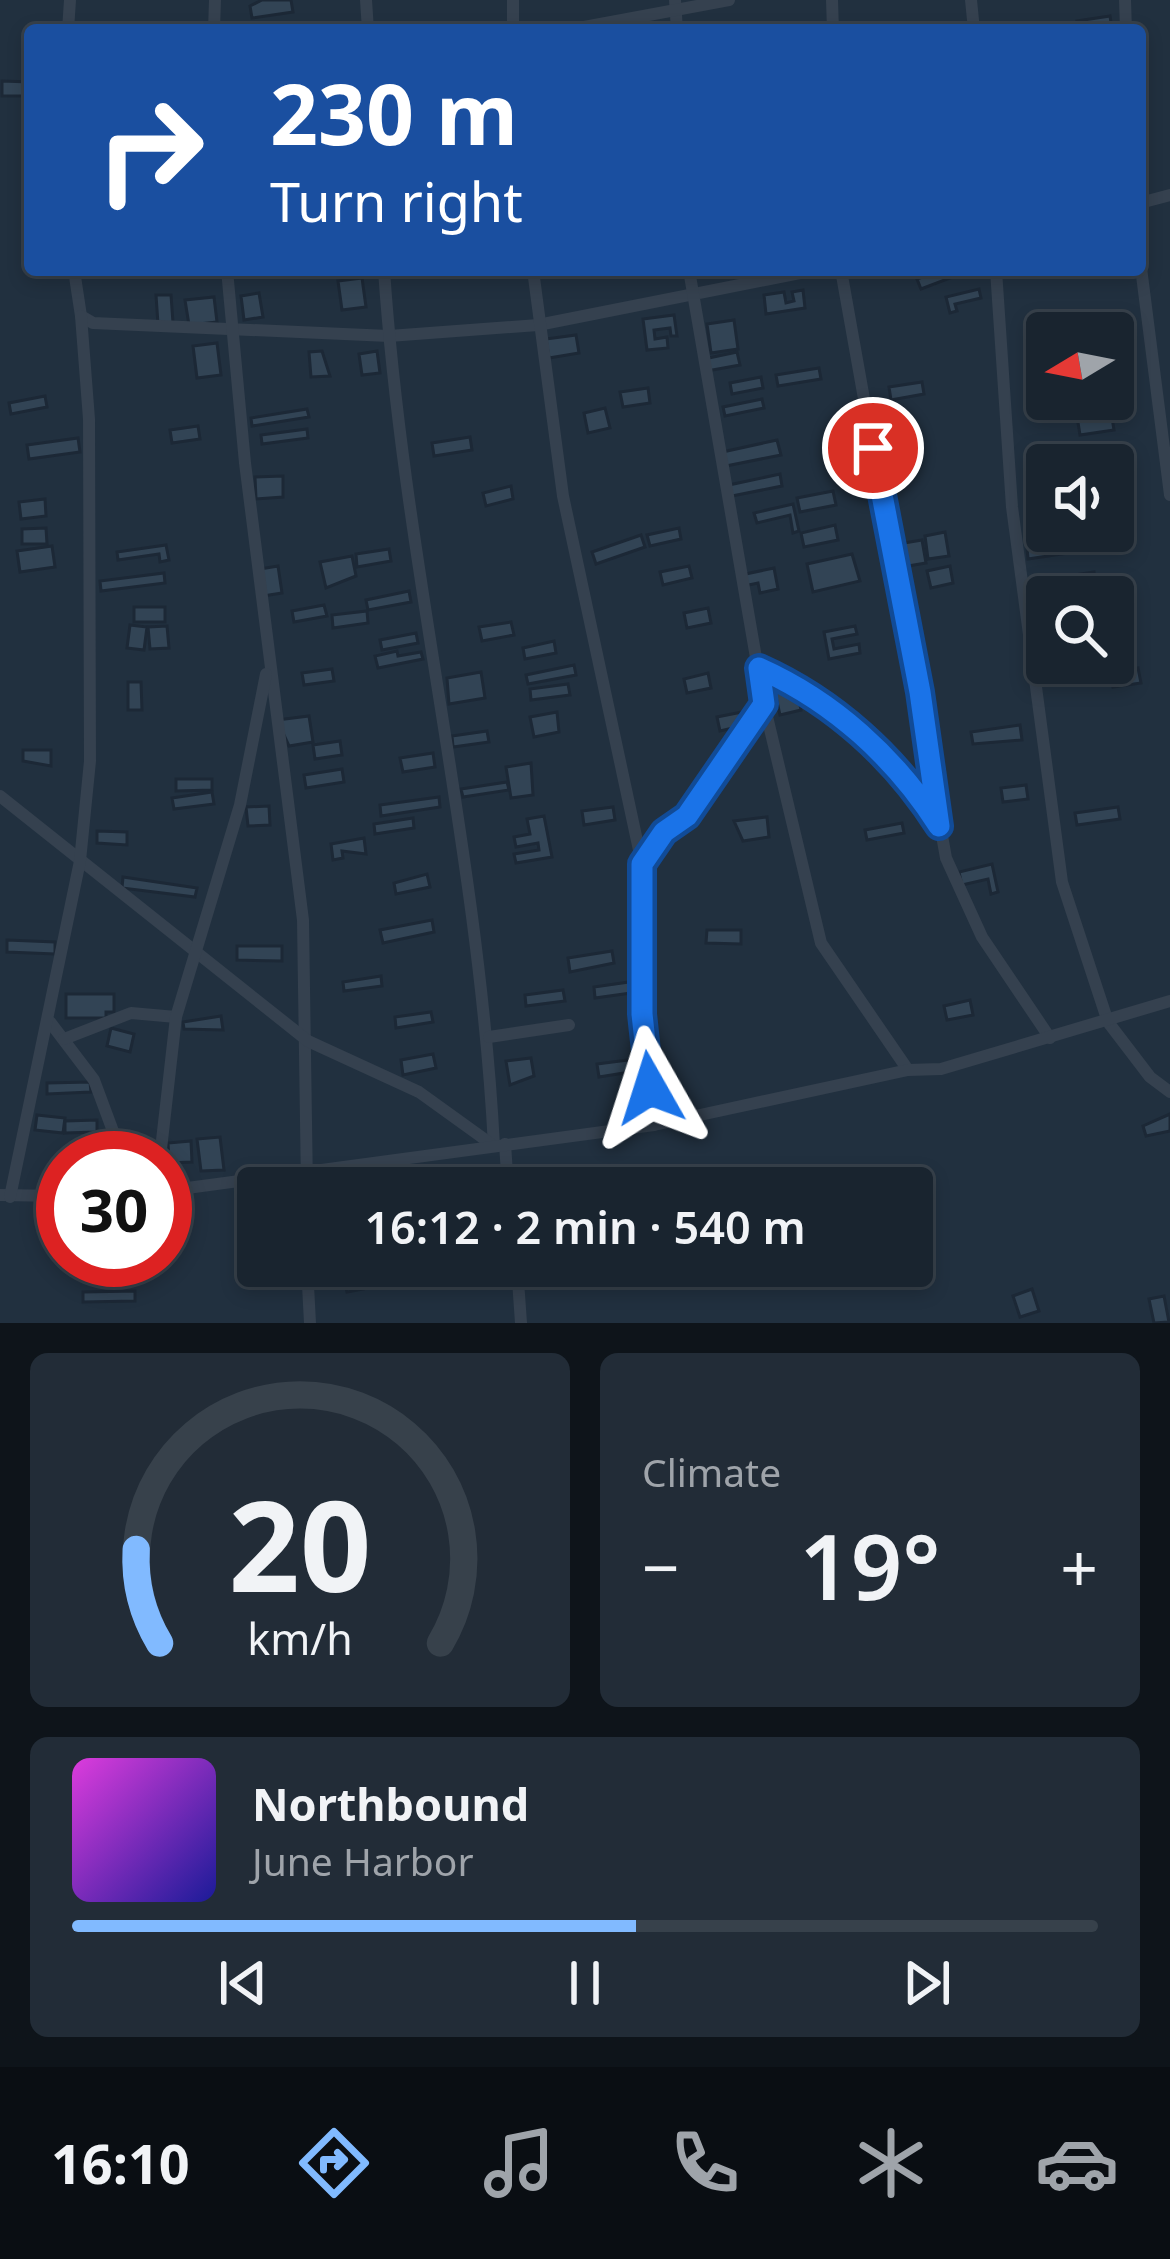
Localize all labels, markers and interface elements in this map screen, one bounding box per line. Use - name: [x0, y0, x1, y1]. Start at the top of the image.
- text: 230 m: [270, 55, 518, 170]
- icon: right: [72, 72, 228, 228]
- text: Turn right: [270, 164, 523, 238]
- north arrow: [1026, 312, 1134, 420]
- map controls: [1026, 312, 1134, 684]
- pin: [822, 397, 924, 499]
- icon: arrive: [840, 415, 906, 481]
- button: sound: [1026, 444, 1134, 552]
- button: search: [1026, 576, 1134, 684]
- position arrow: [587, 1025, 713, 1151]
- speed limit sign: 30: [36, 1131, 192, 1287]
- text: 16:12 · 2 min · 540 m: [364, 1196, 806, 1257]
- text: Climate: [642, 1445, 781, 1498]
- text: 20: [229, 1459, 371, 1629]
- text: 19°: [799, 1504, 941, 1626]
- text: −: [642, 1521, 680, 1611]
- text: +: [1060, 1521, 1098, 1611]
- text: km/h: [247, 1609, 353, 1668]
- text: Northbound: [252, 1773, 529, 1834]
- text: June Harbor: [252, 1834, 474, 1887]
- icon: previous: [210, 1950, 276, 2016]
- icon: pause: [552, 1950, 618, 2016]
- icon: next: [894, 1950, 960, 2016]
- icon: directions: [292, 2121, 376, 2205]
- icon: music: [477, 2121, 561, 2205]
- icon: phone: [663, 2121, 747, 2205]
- icon: climate: [849, 2121, 933, 2205]
- icon: car: [1035, 2121, 1119, 2205]
- text: 16:10: [51, 2126, 190, 2200]

